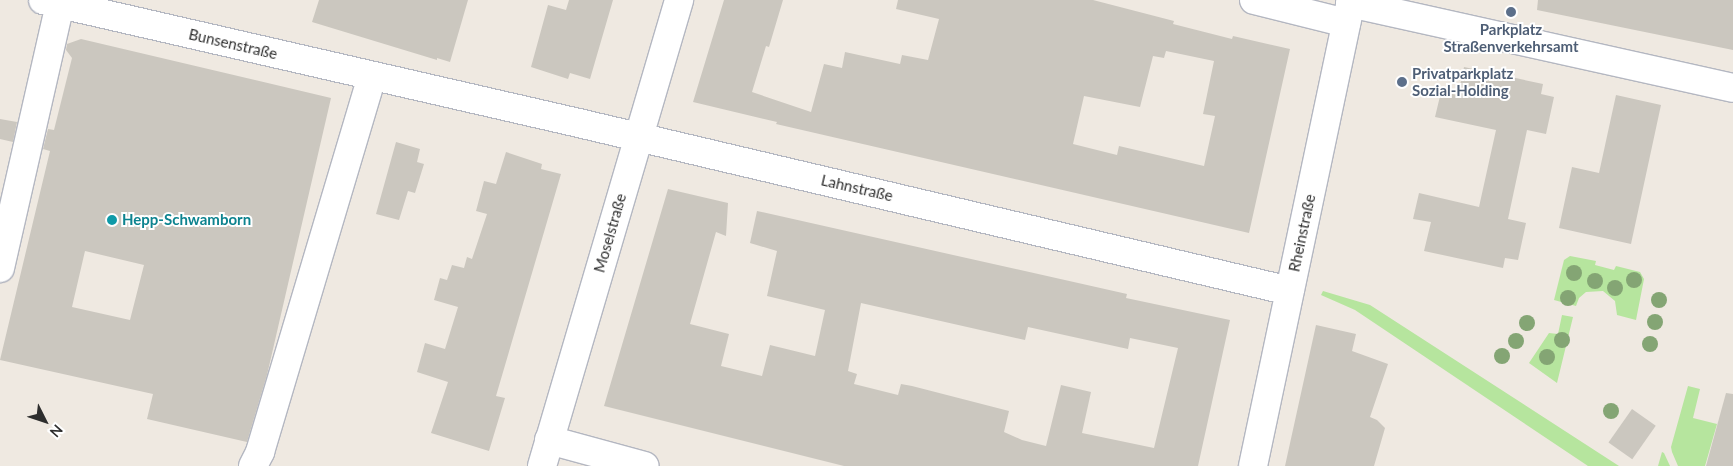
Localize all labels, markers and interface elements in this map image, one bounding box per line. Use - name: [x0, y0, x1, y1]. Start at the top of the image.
- marker: Parkplatz Straßenverkehrsamt: [1505, 6, 1517, 18]
- place label: Parkplatz Straßenverkehrsamt: [1443, 20, 1579, 55]
- street label: Bunsenstraße: [187, 25, 279, 63]
- place label: Privatparkplatz Sozial-Holding: [1412, 64, 1513, 99]
- marker: Privatparkplatz Sozial-Holding: [1396, 76, 1408, 88]
- street label: Lahnstraße: [819, 171, 895, 205]
- street label: Moselstraße: [590, 191, 630, 275]
- street label: Rheinstraße: [1285, 193, 1319, 273]
- place label: Hepp-Schwamborn: [122, 211, 251, 229]
- marker: Hepp-Schwamborn: [106, 214, 118, 226]
- north arrow: [20, 396, 70, 446]
- text: N: [47, 422, 67, 441]

